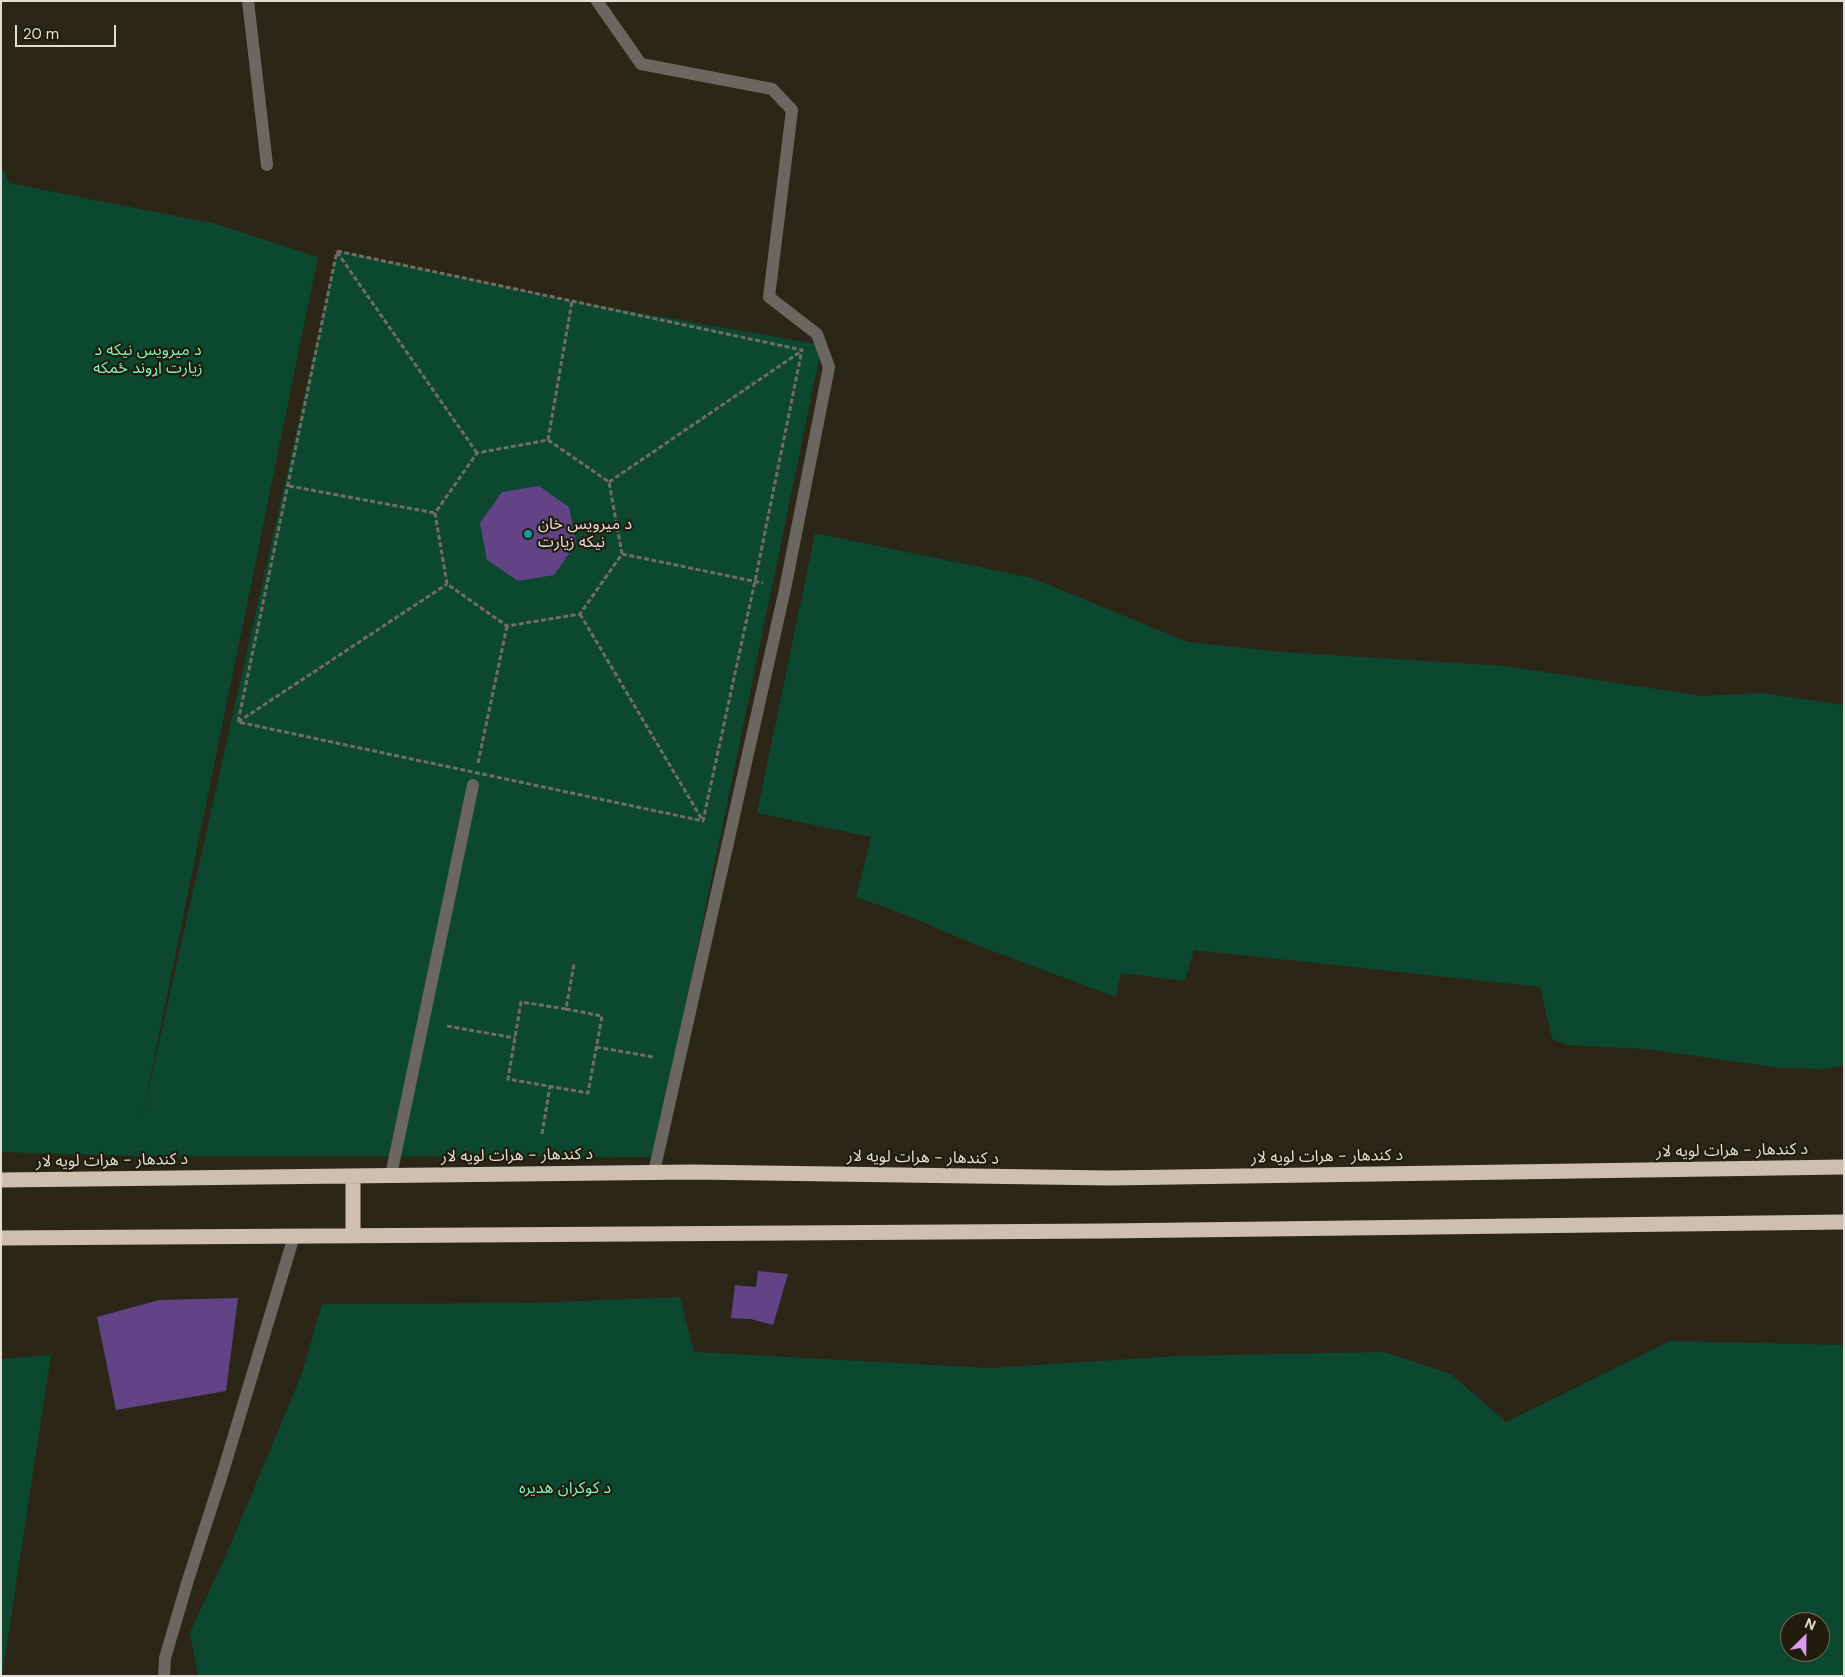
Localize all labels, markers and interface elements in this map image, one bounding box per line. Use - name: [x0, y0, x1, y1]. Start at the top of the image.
- scale bar: [18, 15, 119, 47]
- text: 20 m: [23, 24, 59, 44]
- park label: د ميرویس نيکه د زيارت اړوند ځمکه: [93, 341, 203, 379]
- place label: د میرویس خان نیکه زیارت: [538, 515, 632, 553]
- marker: د میرویس خان نیکه زیارت: [522, 528, 534, 540]
- street label: د کندهار - هرات لويه لار: [1656, 1140, 1808, 1162]
- street label: د کندهار - هرات لويه لار: [441, 1145, 593, 1167]
- street label: د کندهار - هرات لويه لار: [1251, 1146, 1403, 1168]
- street label: د کندهار - هرات لويه لار: [847, 1147, 999, 1169]
- street label: د کندهار - هرات لويه لار: [36, 1150, 188, 1172]
- park label: د کوکران هديره: [519, 1479, 611, 1499]
- north arrow: [1780, 1612, 1830, 1662]
- text: N: [1802, 1614, 1819, 1634]

